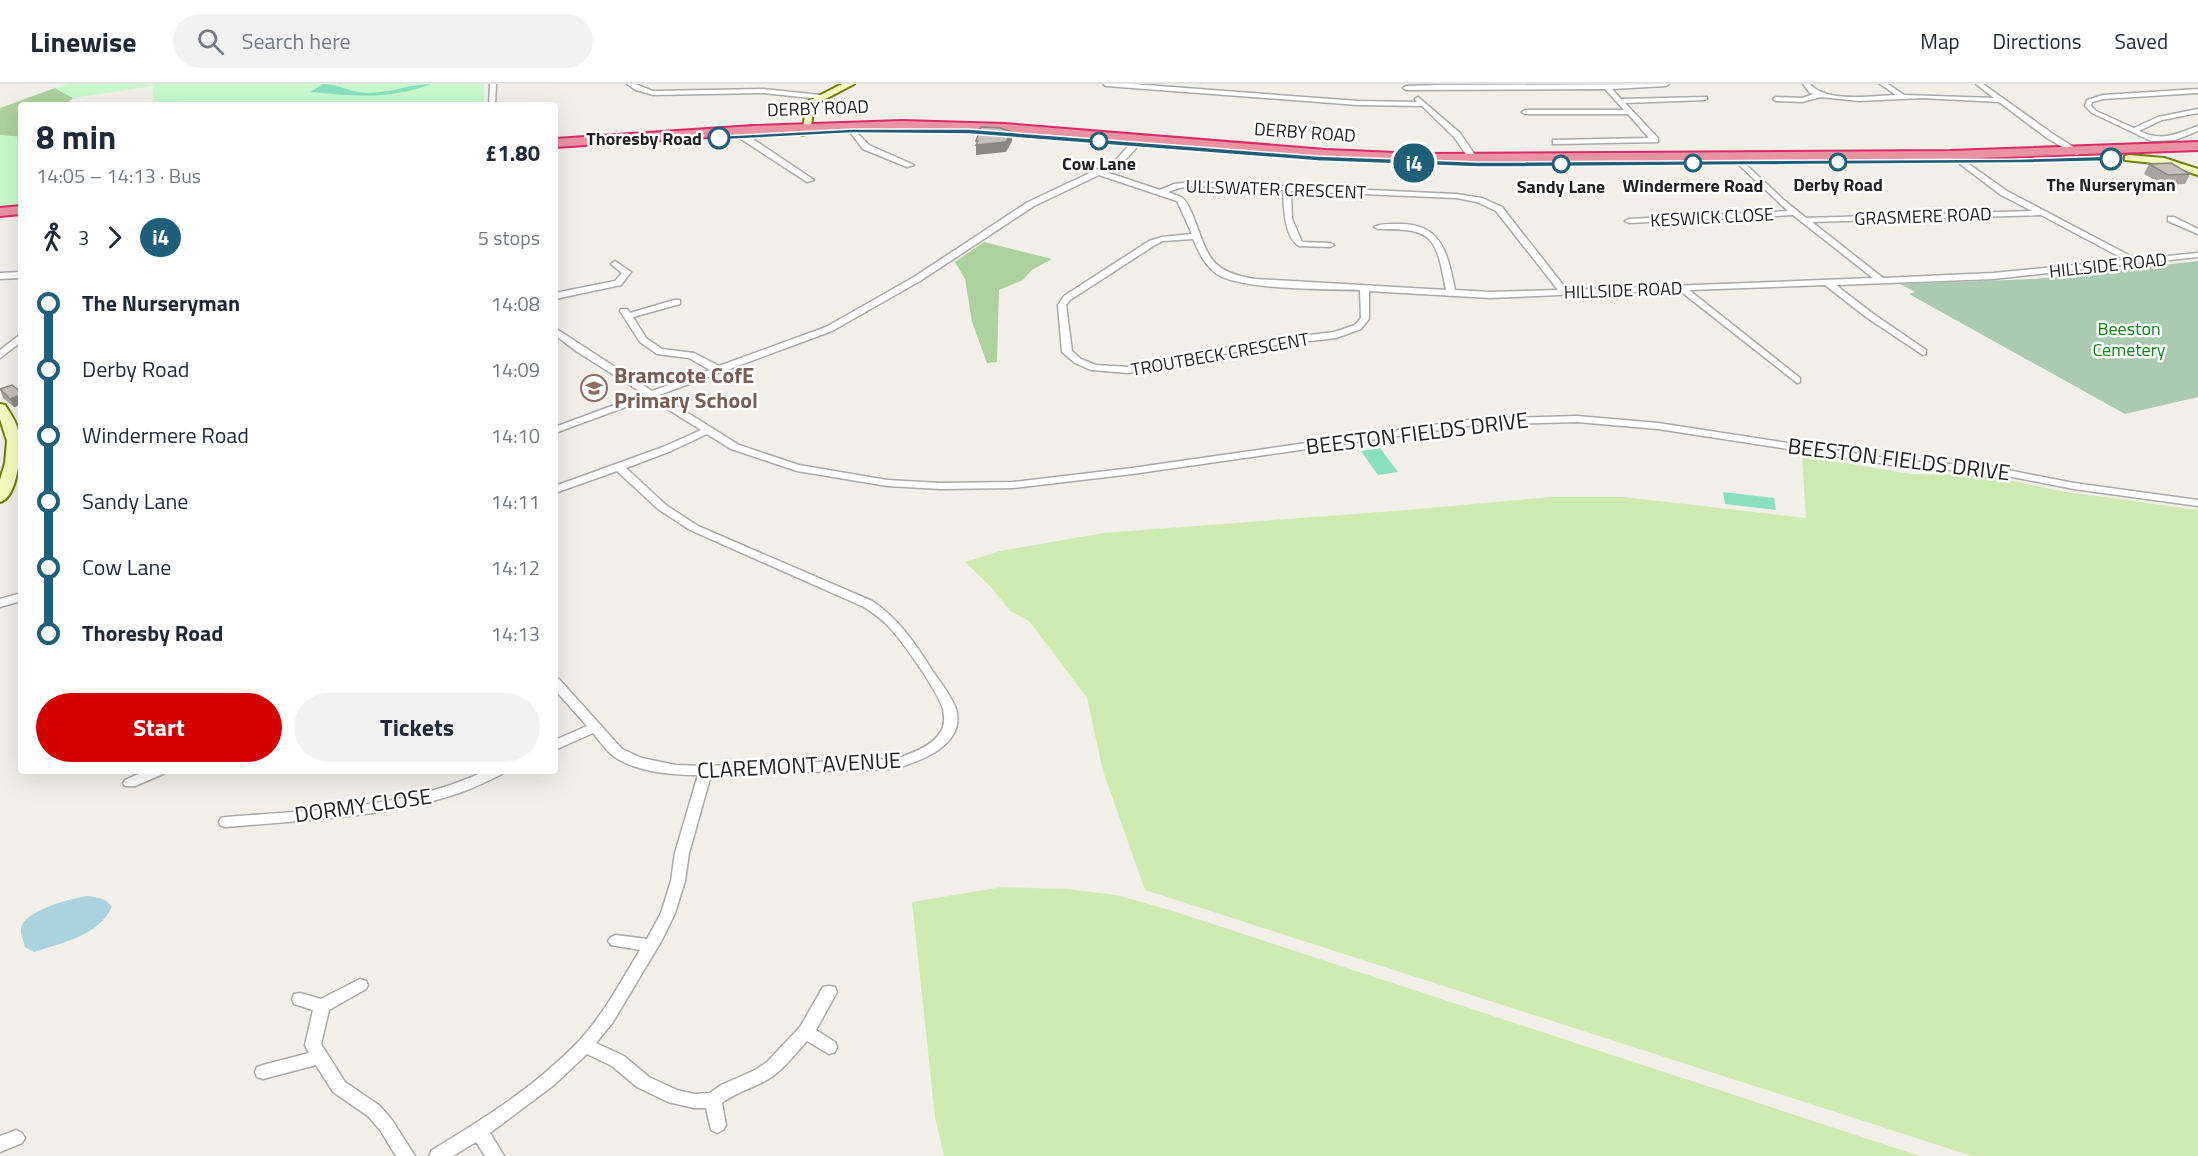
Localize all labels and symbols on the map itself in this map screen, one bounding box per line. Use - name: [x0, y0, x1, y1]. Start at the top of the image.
- street label: DERBY ROAD: [767, 93, 869, 123]
- street label: DERBY ROAD: [1253, 115, 1357, 149]
- place label: Thoresby Road: [586, 125, 702, 152]
- marker: Thoresby Road: [708, 127, 730, 149]
- marker: Cow Lane: [1090, 132, 1108, 150]
- line badge: i4: [1387, 144, 1441, 182]
- marker: The Nurseryman: [2100, 148, 2122, 170]
- place label: Cow Lane: [1062, 150, 1136, 177]
- marker: Derby Road: [1829, 153, 1847, 171]
- marker: Windermere Road: [1684, 154, 1702, 172]
- marker: Sandy Lane: [1552, 155, 1570, 173]
- place label: Derby Road: [1793, 171, 1883, 198]
- place label: The Nurseryman: [2046, 171, 2176, 198]
- street label: ULLSWATER CRESCENT: [1185, 172, 1367, 206]
- place label: Windermere Road: [1623, 172, 1763, 199]
- place label: Sandy Lane: [1517, 173, 1605, 200]
- street label: KESWICK CLOSE: [1649, 200, 1775, 234]
- street label: GRASMERE ROAD: [1854, 200, 1992, 232]
- street label: HILLSIDE ROAD: [2048, 245, 2168, 285]
- street label: HILLSIDE ROAD: [1563, 274, 1683, 306]
- park label: Beeston Cemetery: [2092, 315, 2166, 363]
- street label: TROUTBECK CRESCENT: [1129, 325, 1312, 383]
- place label: Bramcote CofE Primary School: [614, 358, 758, 417]
- school or university icon: Bramcote CofE Primary School: [579, 373, 609, 403]
- street label: BEESTON FIELDS DRIVE: [1304, 402, 1530, 464]
- street label: BEESTON FIELDS DRIVE: [1786, 428, 2012, 490]
- street label: CLAREMONT AVENUE: [696, 743, 902, 787]
- street label: DORMY CLOSE: [292, 779, 434, 831]

